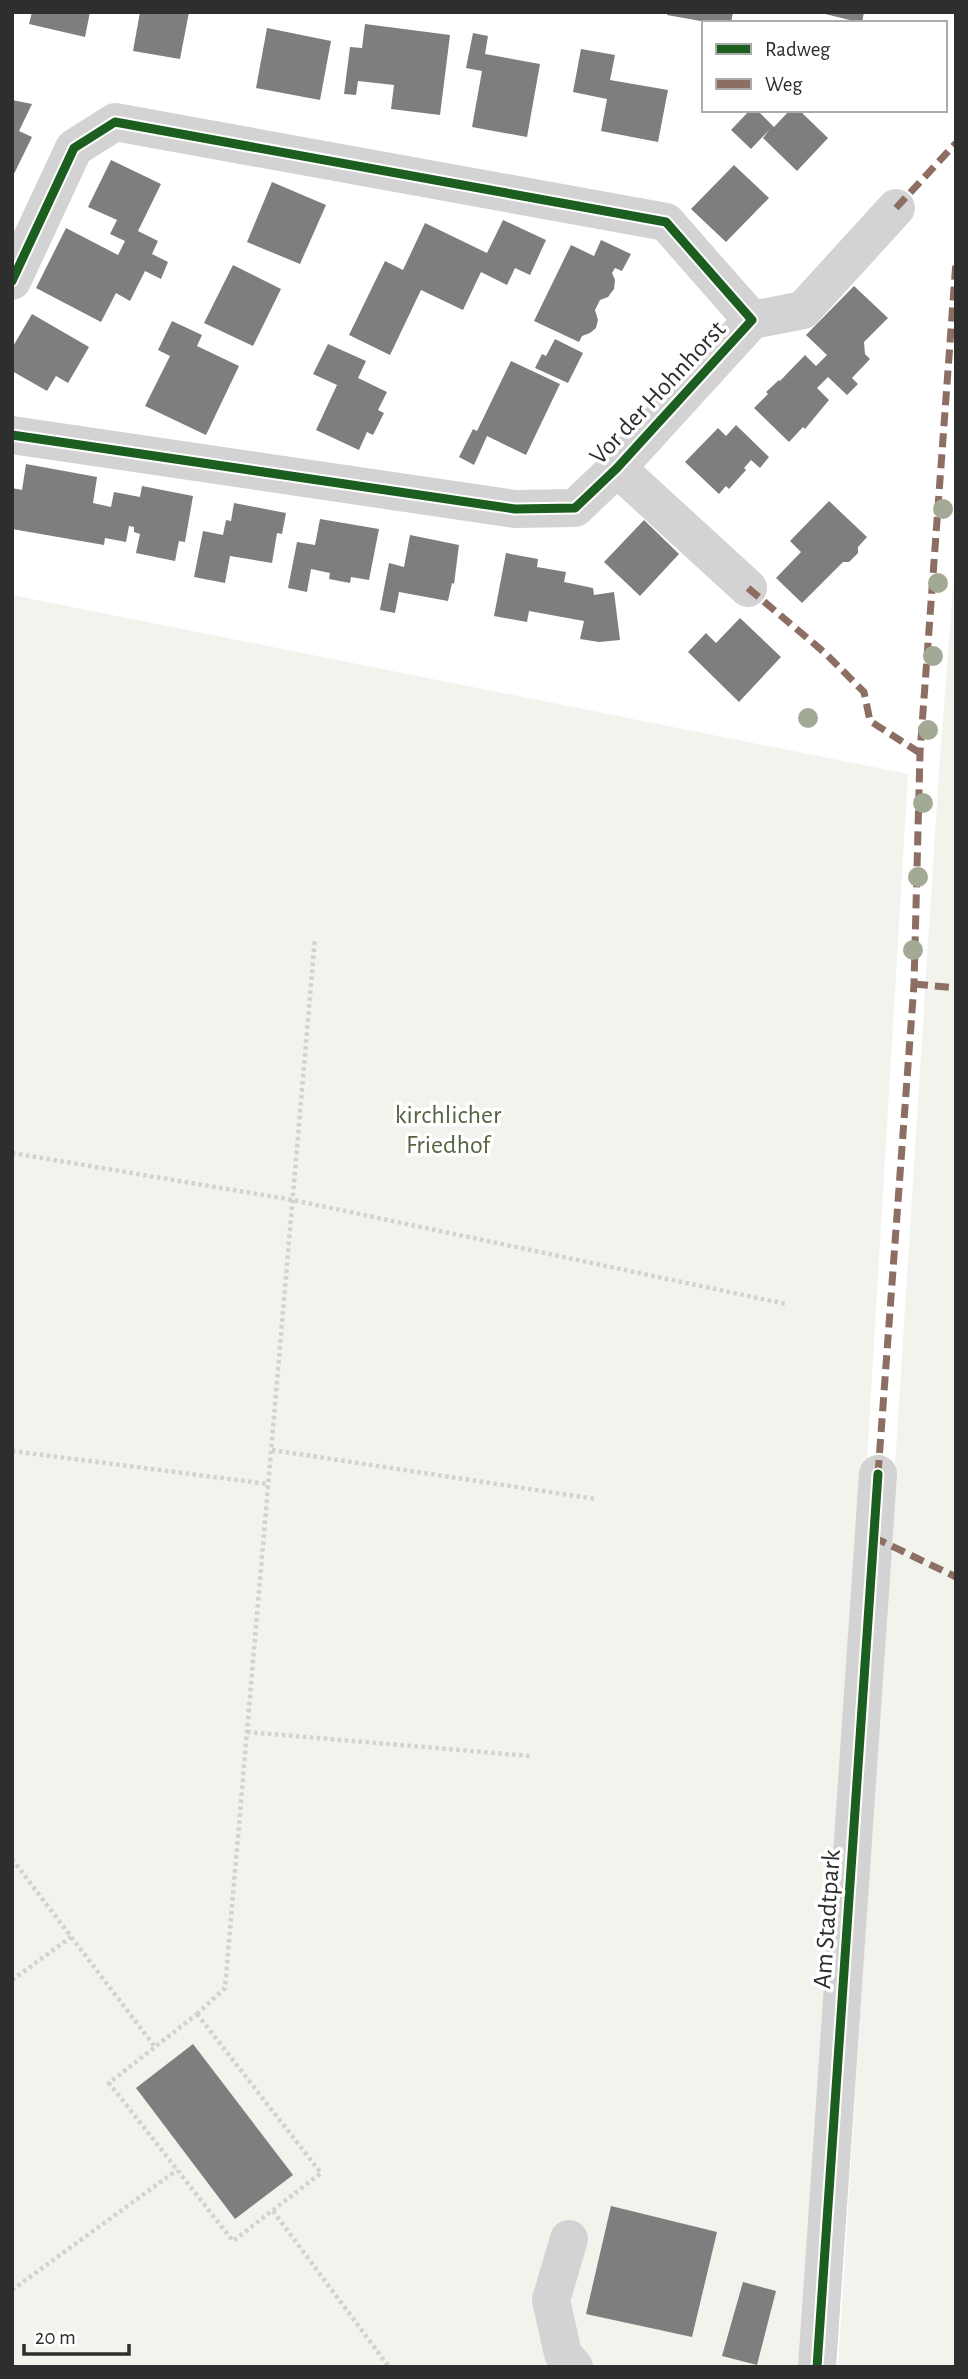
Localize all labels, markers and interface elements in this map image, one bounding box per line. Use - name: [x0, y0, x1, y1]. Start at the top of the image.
- legend: [702, 21, 947, 112]
- text: Radweg: [765, 39, 831, 60]
- text: Weg: [765, 74, 803, 95]
- street label: Vor der Hohnhorst: [585, 316, 731, 470]
- park label: kirchlicher Friedhof: [395, 1102, 502, 1158]
- street label: Am Stadtpark: [809, 1848, 845, 1990]
- scale bar: [24, 2312, 130, 2356]
- text: 20 m: [35, 2327, 76, 2348]

